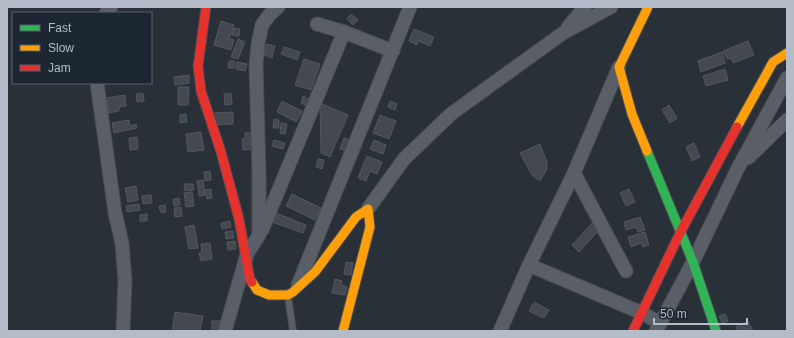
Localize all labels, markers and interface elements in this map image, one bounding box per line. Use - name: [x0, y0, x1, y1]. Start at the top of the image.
- legend: [12, 12, 152, 84]
- text: Fast: [48, 21, 72, 35]
- text: Slow: [48, 41, 74, 55]
- text: Jam: [48, 61, 71, 75]
- scale bar: [654, 300, 747, 326]
- text: 50 m: [660, 307, 687, 321]

